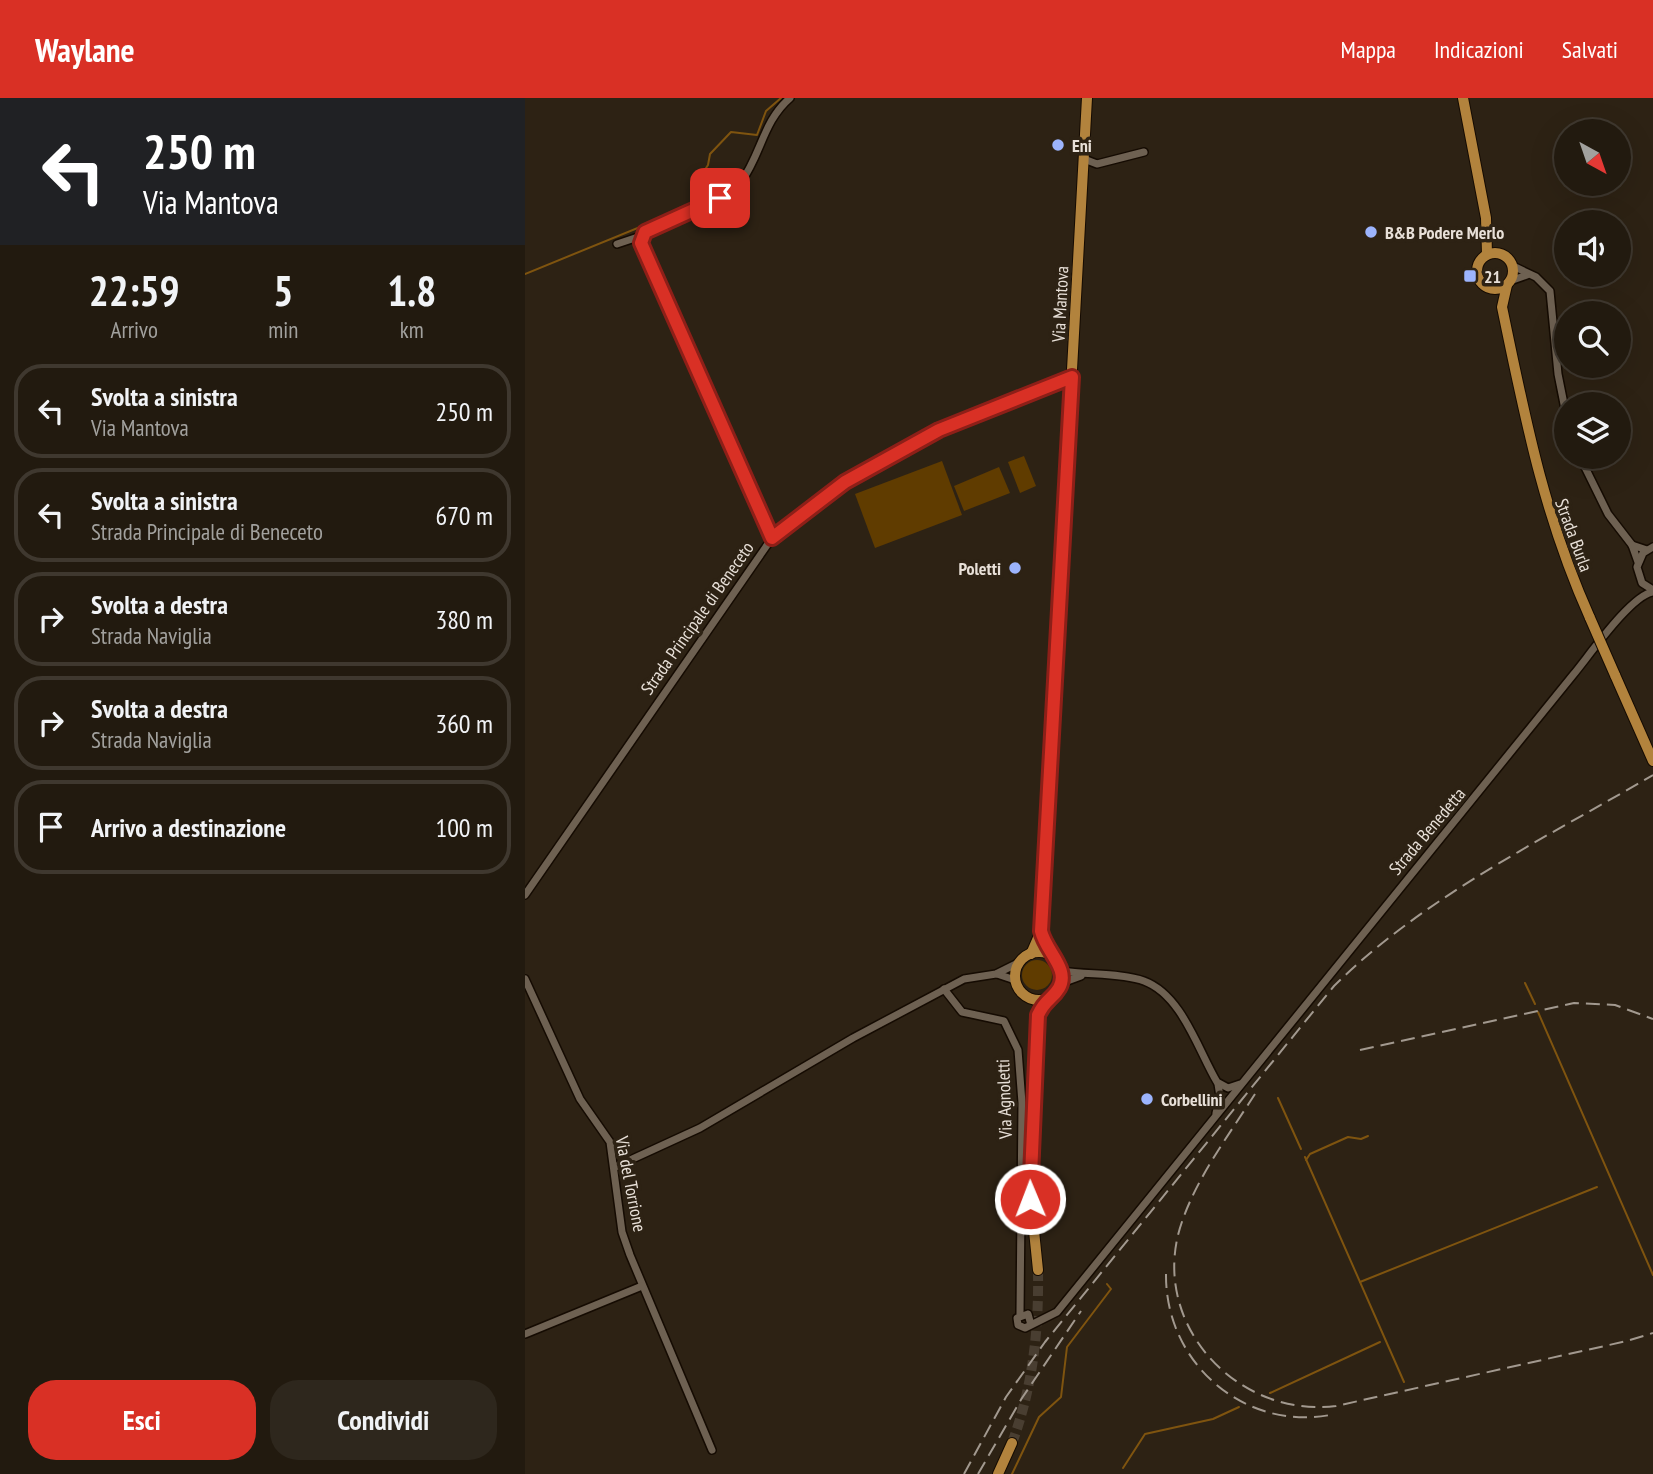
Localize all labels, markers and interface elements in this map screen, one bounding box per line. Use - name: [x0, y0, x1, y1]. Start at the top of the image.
- text: Waylane: [35, 28, 135, 71]
- text: Mappa: [1341, 34, 1396, 65]
- text: Indicazioni: [1434, 34, 1524, 65]
- text: Salvati: [1562, 34, 1618, 65]
- text: 250 m: [143, 119, 256, 183]
- north arrow: [1554, 119, 1631, 196]
- map controls: [1554, 119, 1631, 469]
- icon: left: [28, 126, 119, 217]
- place label: Eni: [1072, 134, 1092, 157]
- marker: Eni: [1050, 137, 1066, 153]
- pin: [690, 168, 750, 228]
- icon: arrive: [701, 179, 739, 217]
- text: Via Mantova: [143, 181, 279, 223]
- button: sound: [1554, 210, 1631, 287]
- place label: B&B Podere Merlo: [1385, 221, 1504, 244]
- marker: B&B Podere Merlo: [1363, 224, 1379, 240]
- text: 22:59: [89, 263, 180, 318]
- text: 5: [273, 263, 293, 318]
- text: 1.8: [387, 263, 436, 318]
- street label: Via Mantova: [1046, 265, 1073, 344]
- place label: 21: [1484, 265, 1501, 288]
- marker: 21: [1462, 268, 1478, 284]
- button: search: [1554, 301, 1631, 378]
- text: Arrivo: [111, 315, 158, 344]
- text: min: [268, 315, 298, 344]
- text: km: [400, 315, 424, 344]
- text: Svolta a sinistra: [91, 380, 238, 413]
- icon: left: [32, 392, 70, 430]
- button: layers: [1554, 392, 1631, 469]
- text: 250 m: [435, 395, 493, 428]
- text: Via Mantova: [91, 413, 189, 442]
- text: Svolta a sinistra: [91, 484, 238, 517]
- street label: Strada Burla: [1550, 495, 1598, 575]
- icon: left: [32, 496, 70, 534]
- text: 670 m: [435, 499, 493, 532]
- text: Strada Principale di Beneceto: [91, 517, 323, 546]
- street label: Strada Principale di Beneceto: [636, 537, 759, 699]
- place label: Poletti: [958, 557, 1001, 580]
- marker: Poletti: [1007, 560, 1023, 576]
- text: Svolta a destra: [91, 588, 228, 621]
- icon: right: [32, 600, 70, 638]
- text: 380 m: [435, 603, 493, 636]
- text: Strada Naviglia: [91, 621, 212, 650]
- text: Svolta a destra: [91, 692, 228, 725]
- icon: right: [32, 704, 70, 742]
- text: 360 m: [435, 707, 493, 740]
- text: Strada Naviglia: [91, 725, 212, 754]
- street label: Strada Benedetta: [1384, 783, 1470, 879]
- icon: arrive: [32, 808, 70, 846]
- text: Arrivo a destinazione: [91, 811, 286, 844]
- text: 100 m: [435, 811, 493, 844]
- street label: Via Agnoletti: [991, 1059, 1017, 1140]
- place label: Corbellini: [1161, 1088, 1223, 1111]
- marker: Corbellini: [1139, 1091, 1155, 1107]
- street label: Via del Torrione: [610, 1133, 652, 1234]
- position arrow: [993, 1162, 1067, 1236]
- button: Esci: [28, 1380, 256, 1460]
- button: Condividi: [270, 1380, 497, 1460]

